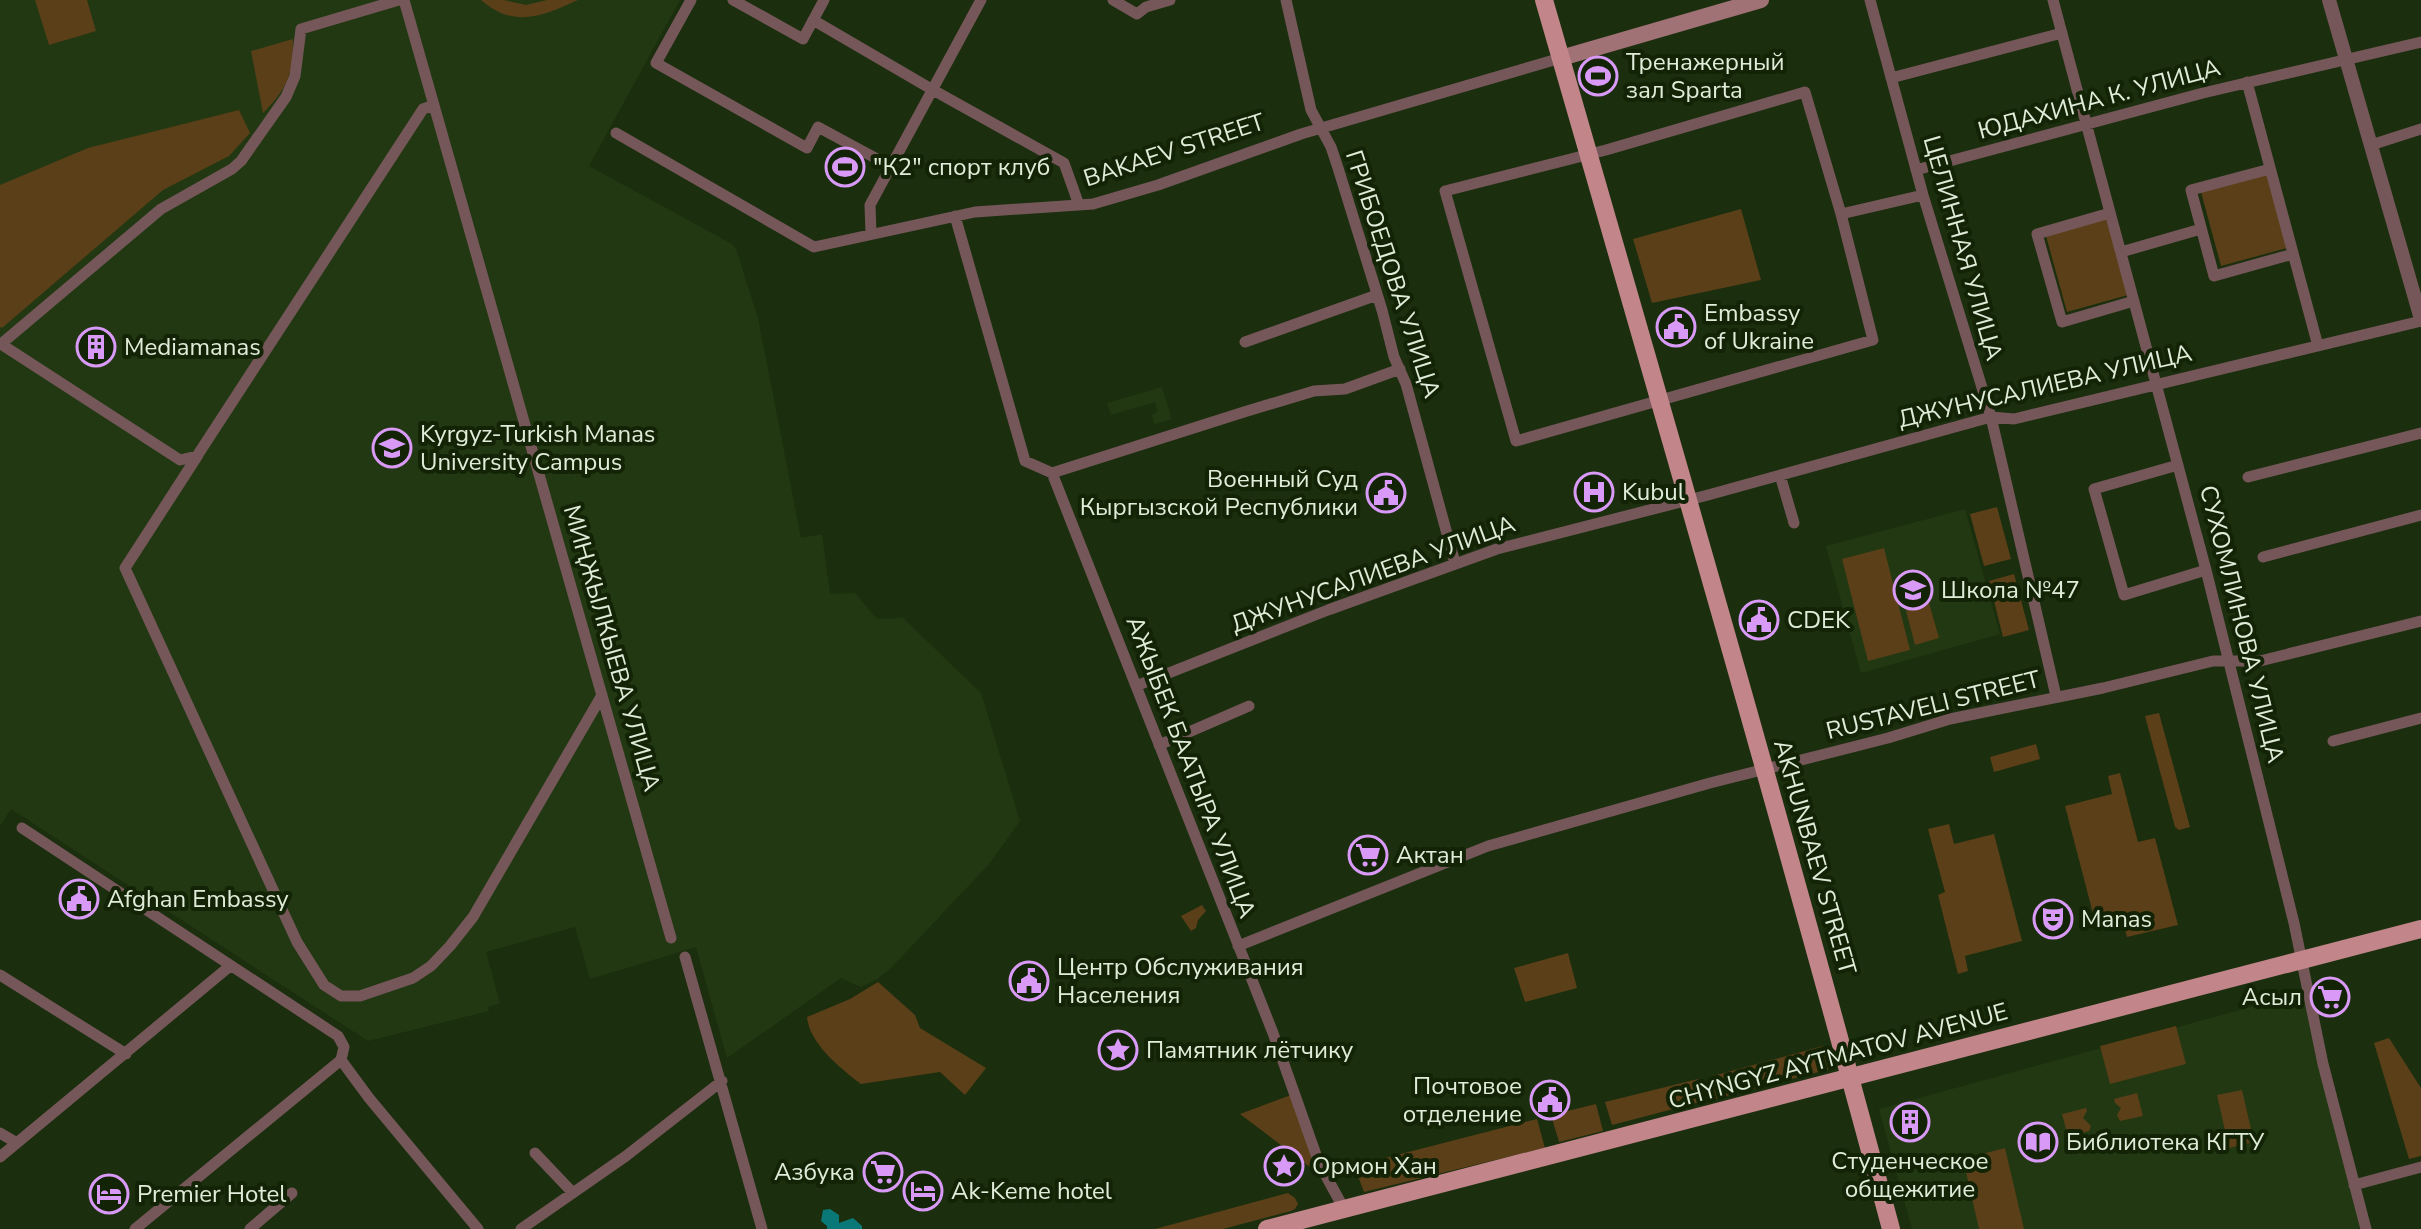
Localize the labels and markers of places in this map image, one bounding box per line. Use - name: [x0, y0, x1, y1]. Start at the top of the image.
- place label: Тренажерный зал Sparta: [1626, 46, 1785, 106]
- sports icon: Тренажерный зал Sparta: [1577, 55, 1619, 97]
- sports icon: "К2" спорт клуб: [824, 146, 866, 188]
- place label: "К2" спорт клуб: [873, 151, 1050, 183]
- place label: Embassy of Ukraine: [1704, 297, 1814, 357]
- public building icon: Embassy of Ukraine: [1655, 306, 1697, 348]
- building icon: Mediamanas: [75, 326, 117, 368]
- place label: Mediamanas: [124, 331, 261, 363]
- place label: Kyrgyz-Turkish Manas University Campus: [420, 418, 655, 478]
- school or university icon: Kyrgyz-Turkish Manas University Campus: [371, 427, 413, 469]
- place label: Военный Суд Кыргызской Республики: [1080, 463, 1358, 523]
- hospital icon: Kubul: [1573, 471, 1615, 513]
- public building icon: Военный Суд Кыргызской Республики: [1365, 472, 1407, 514]
- place label: Kubul: [1622, 476, 1685, 508]
- school or university icon: Школа №47: [1892, 569, 1934, 611]
- place label: Школа №47: [1941, 574, 2080, 606]
- public building icon: CDEK: [1738, 599, 1780, 641]
- place label: CDEK: [1787, 604, 1851, 636]
- supermarket icon: Актан: [1347, 834, 1389, 876]
- place label: Актан: [1396, 839, 1464, 871]
- public building icon: Afghan Embassy: [58, 878, 100, 920]
- place label: Afghan Embassy: [107, 883, 289, 915]
- theatre icon: Manas: [2032, 898, 2074, 940]
- place label: Manas: [2081, 903, 2152, 935]
- place label: Центр Обслуживания Населения: [1057, 951, 1304, 1011]
- public building icon: Центр Обслуживания Населения: [1008, 960, 1050, 1002]
- supermarket icon: Асыл: [2309, 976, 2351, 1018]
- place label: Асыл: [2242, 981, 2302, 1013]
- place icon: Памятник лётчику: [1097, 1029, 1139, 1071]
- place label: Памятник лётчику: [1146, 1034, 1354, 1066]
- place label: Почтовое отделение: [1403, 1070, 1522, 1130]
- public building icon: Почтовое отделение: [1529, 1079, 1571, 1121]
- building icon: Студенческое общежитие: [1889, 1101, 1931, 1143]
- library icon: Библиотека КГТУ: [2017, 1121, 2059, 1163]
- place label: Библиотека КГТУ: [2066, 1126, 2265, 1158]
- place icon: Ормон Хан: [1263, 1145, 1305, 1187]
- place label: Студенческое общежитие: [1831, 1145, 1989, 1205]
- place label: Ормон Хан: [1312, 1150, 1437, 1182]
- supermarket icon: Азбука: [862, 1151, 904, 1193]
- place label: Азбука: [774, 1156, 855, 1188]
- hotel icon: Ak-Keme hotel: [902, 1170, 944, 1212]
- hotel icon: Premier Hotel: [88, 1173, 130, 1215]
- place label: Ak-Keme hotel: [951, 1175, 1112, 1207]
- place label: Premier Hotel: [137, 1178, 286, 1210]

